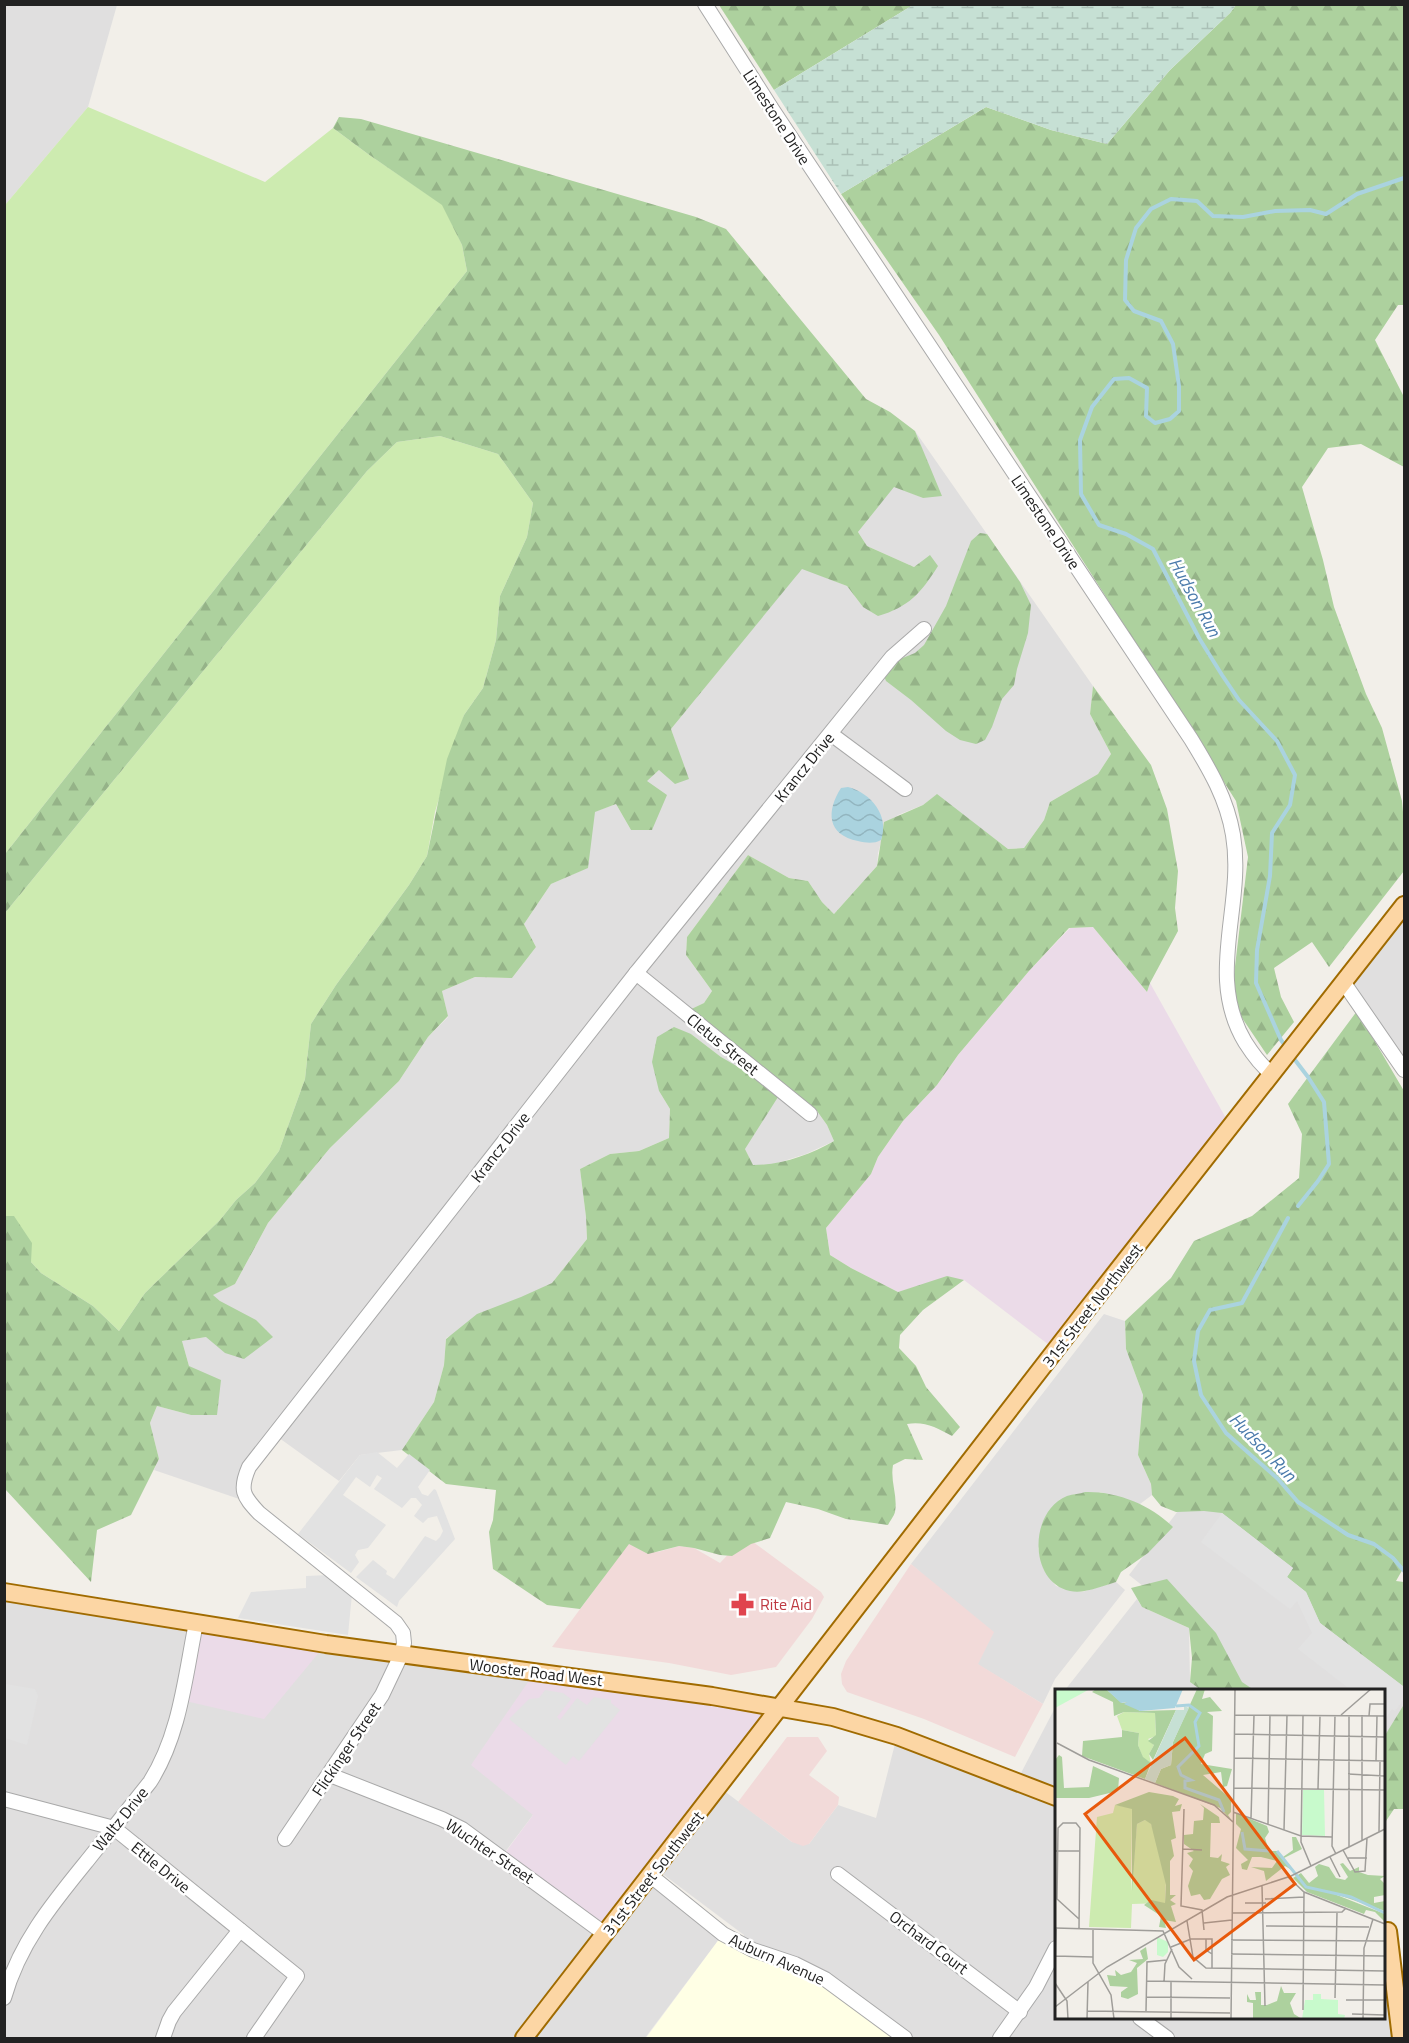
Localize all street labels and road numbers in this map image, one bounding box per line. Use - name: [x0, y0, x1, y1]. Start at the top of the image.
- street label: Limestone Drive: [737, 65, 817, 169]
- street label: Limestone Drive: [1005, 470, 1087, 574]
- street label: Krancz Drive: [768, 727, 840, 807]
- street label: Cletus Street: [682, 1007, 765, 1081]
- street label: Krancz Drive: [465, 1107, 535, 1187]
- street label: 31st Street Northwest: [1036, 1238, 1148, 1372]
- street label: Wooster Road West: [468, 1652, 604, 1692]
- street label: Flickinger Street: [306, 1697, 387, 1801]
- street label: Waltz Drive: [86, 1782, 154, 1856]
- street label: 31st Street Southwest: [597, 1805, 710, 1940]
- street label: Wuchter Street: [441, 1813, 539, 1890]
- street label: Ettle Drive: [126, 1836, 196, 1898]
- street label: Orchard Court: [884, 1904, 974, 1980]
- street label: Auburn Avenue: [725, 1927, 829, 1991]

